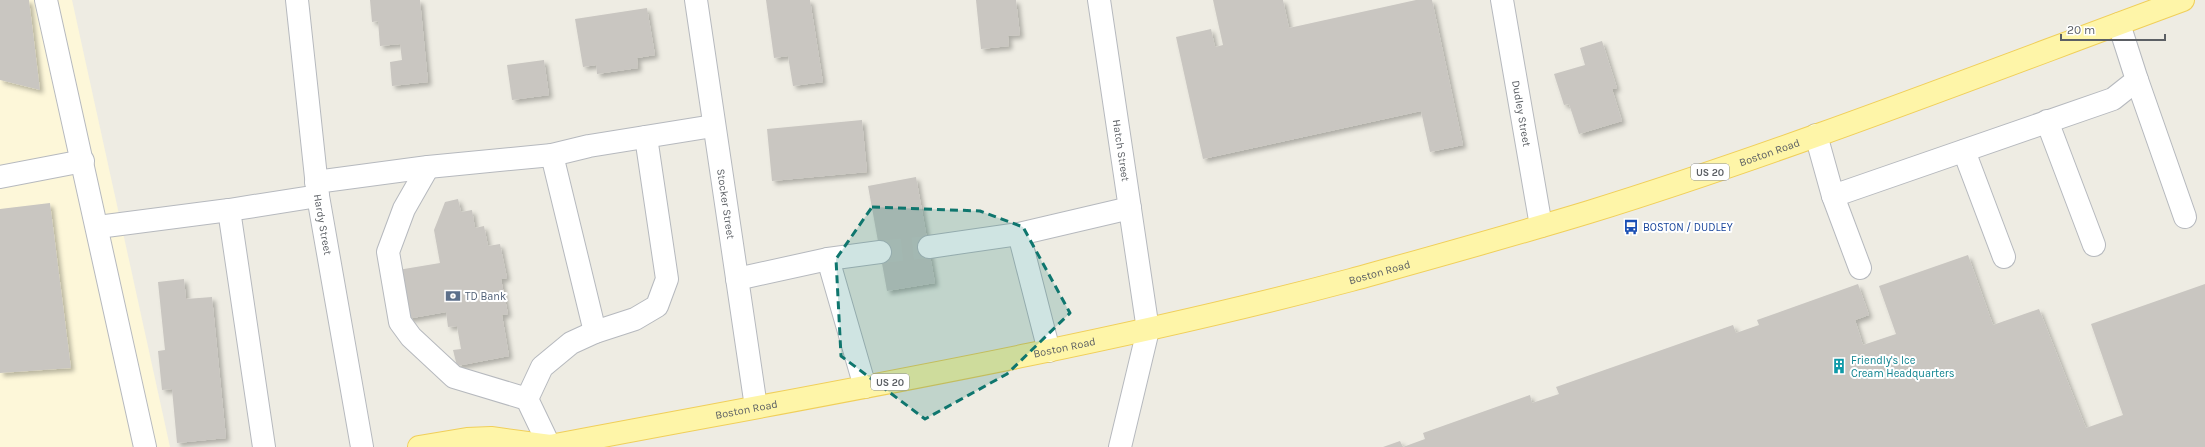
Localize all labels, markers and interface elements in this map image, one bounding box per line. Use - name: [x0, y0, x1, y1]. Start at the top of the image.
- scale bar: [2061, 16, 2165, 42]
- text: 20 m: [2067, 23, 2095, 37]
- street label: Dudley Street: [1509, 79, 1533, 148]
- street label: Hatch Street: [1110, 118, 1132, 182]
- street label: Boston Road: [1737, 136, 1802, 169]
- road number: US 20: [1691, 164, 1729, 180]
- street label: Stocker Street: [714, 168, 737, 240]
- street label: Hardy Street: [311, 193, 334, 256]
- bus stop icon: BOSTON / DUDLEY: [1622, 218, 1640, 236]
- place label: BOSTON / DUDLEY: [1643, 221, 1733, 234]
- street label: Boston Road: [1347, 258, 1412, 287]
- bank icon: TD Bank: [444, 287, 462, 305]
- place label: TD Bank: [465, 290, 506, 303]
- street label: Boston Road: [1032, 335, 1097, 361]
- place label: Friendly's Ice Cream Headquarters: [1851, 354, 1955, 380]
- building icon: Friendly's Ice Cream Headquarters: [1830, 357, 1848, 375]
- road number: US 20: [871, 374, 909, 390]
- street label: Boston Road: [714, 398, 779, 422]

